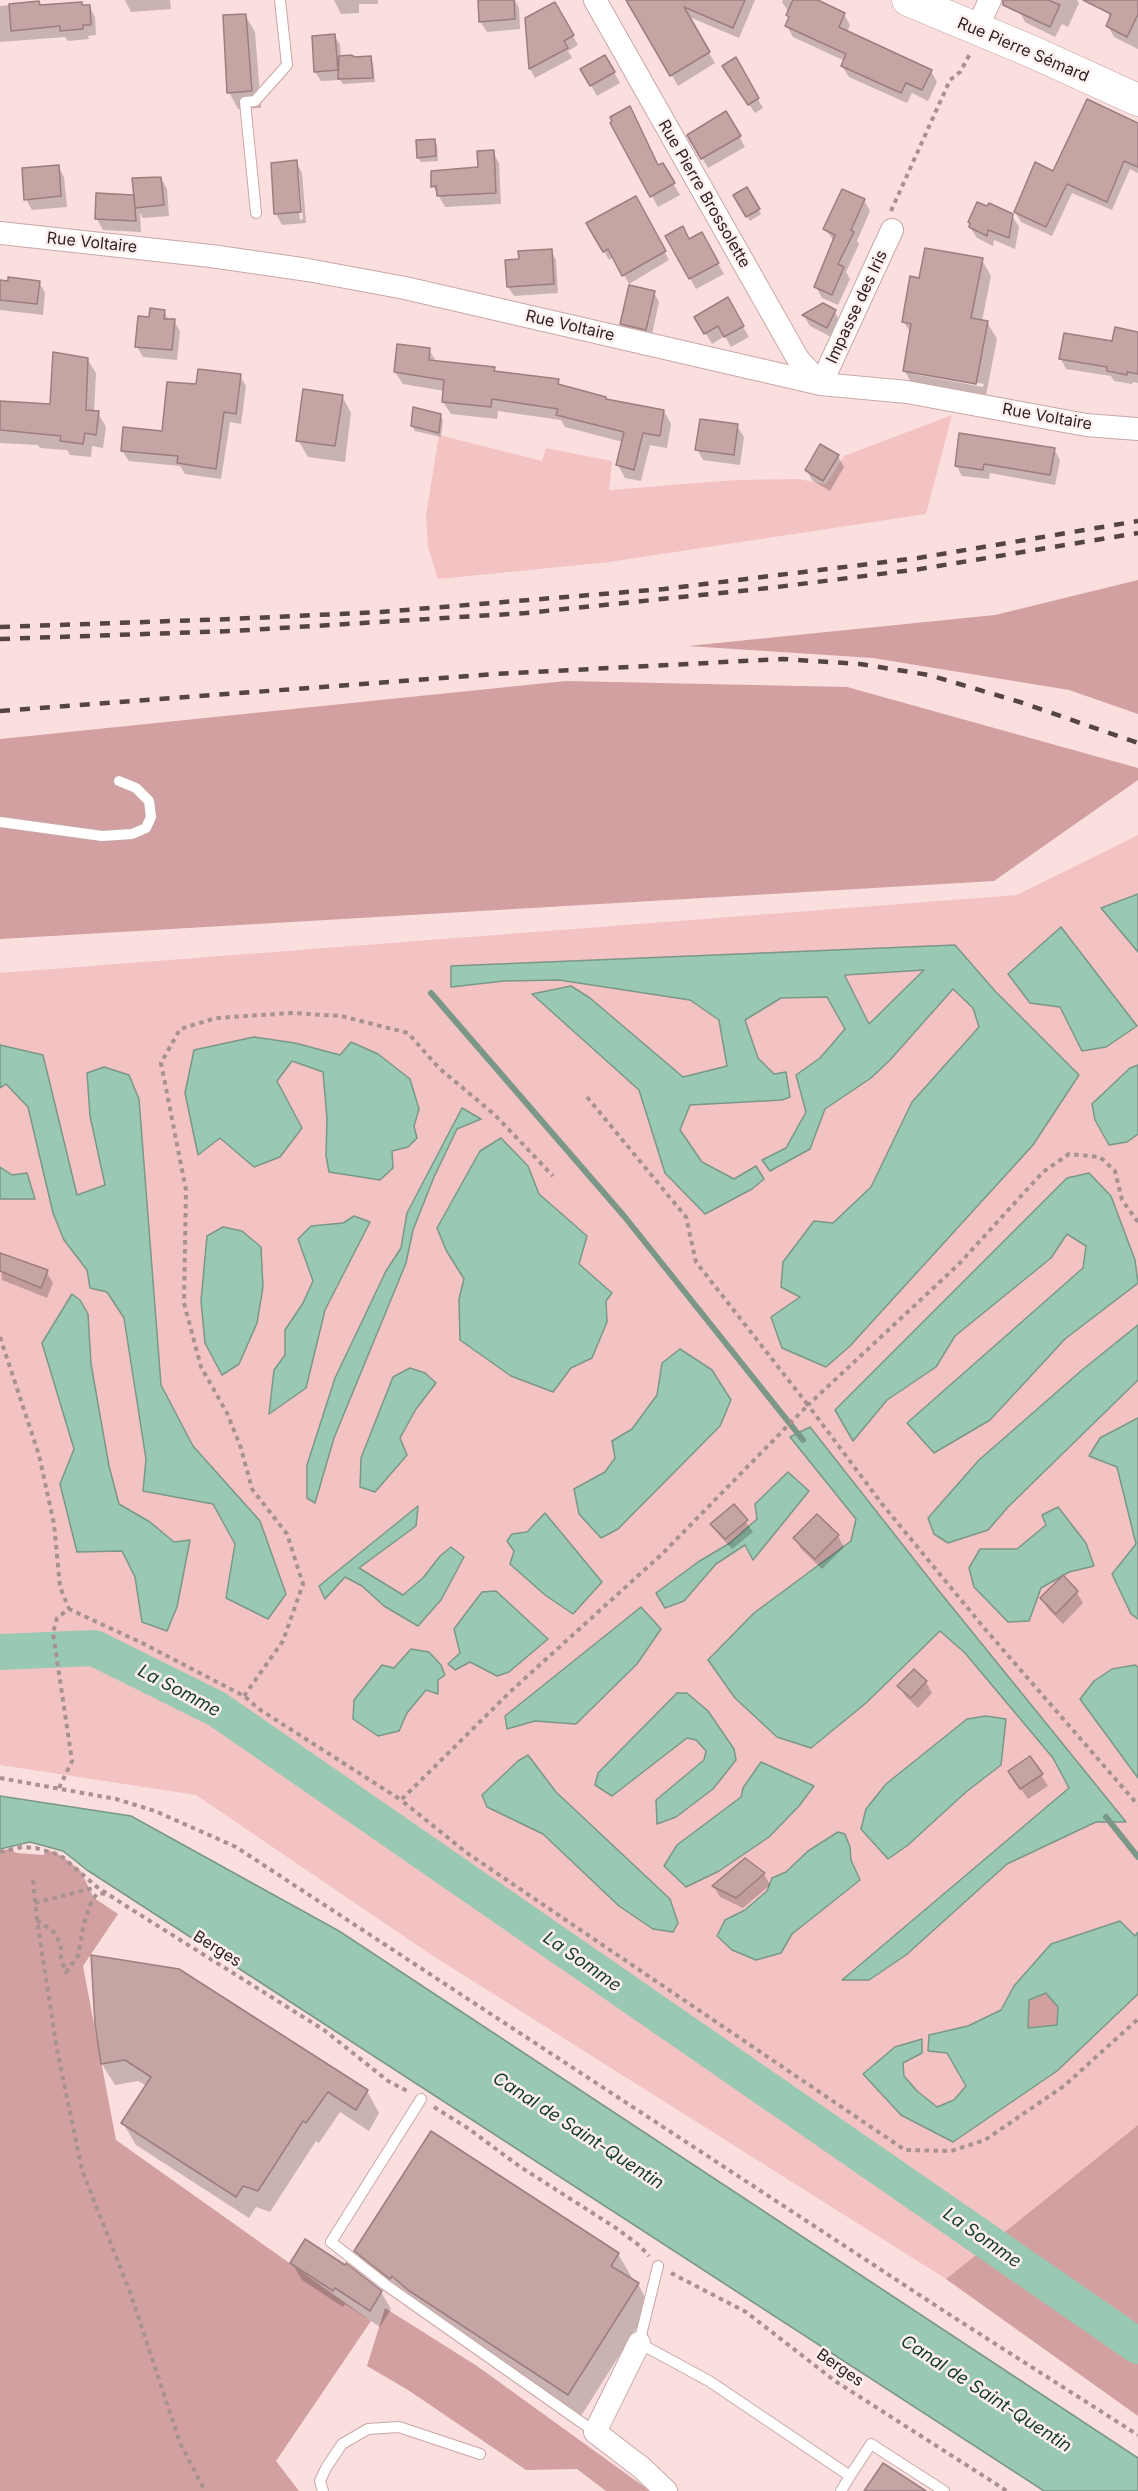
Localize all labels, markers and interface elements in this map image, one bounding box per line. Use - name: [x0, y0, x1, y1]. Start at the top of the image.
- street label: Rue Pierre Sémard: [954, 14, 1092, 86]
- street label: Rue Pierre Brossolette: [654, 117, 754, 271]
- street label: Rue Voltaire: [46, 229, 138, 257]
- street label: Impasse des Iris: [822, 247, 892, 367]
- street label: Rue Voltaire: [524, 306, 616, 346]
- street label: Rue Voltaire: [1001, 400, 1093, 434]
- water label: La Somme: [134, 1660, 224, 1722]
- street label: Berges: [189, 1927, 245, 1971]
- water label: La Somme: [539, 1927, 625, 1997]
- water label: Canal de Saint-Quentin: [488, 2068, 668, 2194]
- water label: La Somme: [939, 2203, 1025, 2273]
- water label: Canal de Saint-Quentin: [896, 2331, 1076, 2457]
- street label: Berges: [813, 2345, 867, 2391]

